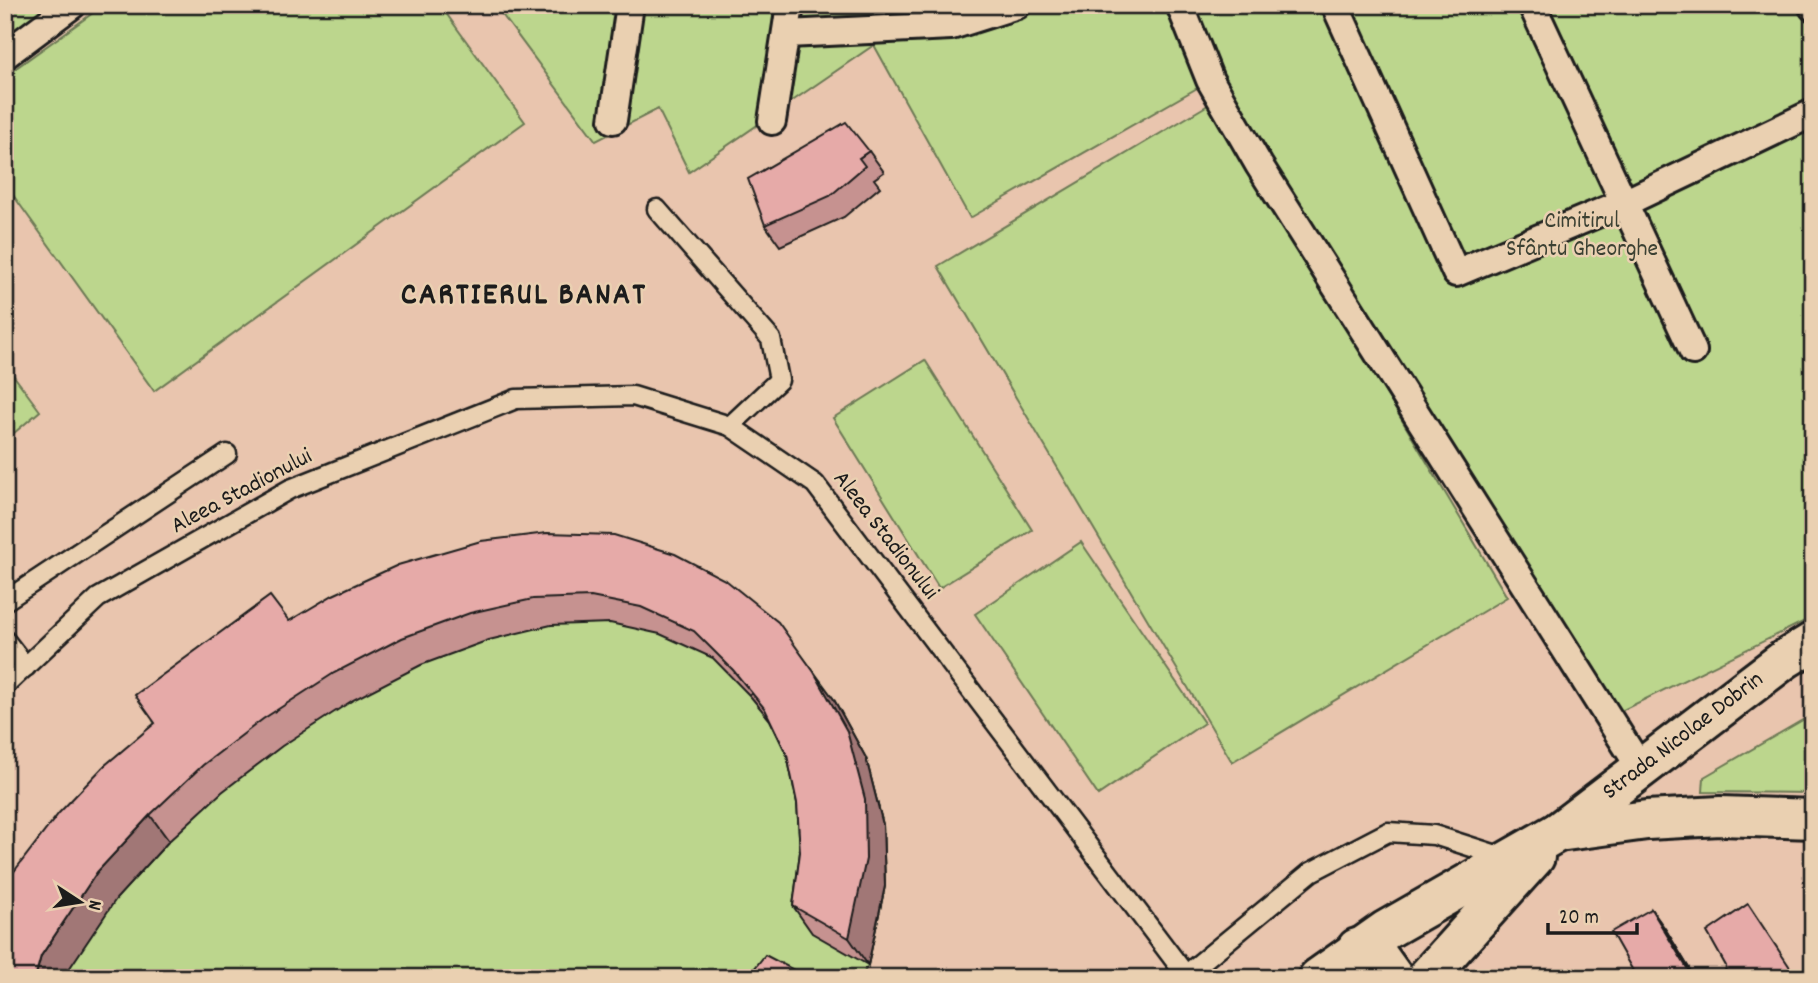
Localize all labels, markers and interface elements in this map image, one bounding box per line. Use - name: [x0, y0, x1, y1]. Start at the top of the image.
- park label: Cimitirul Sfântu Gheorghe: [1506, 205, 1658, 267]
- district label: CARTIERUL BANAT: [401, 274, 647, 320]
- street label: Aleea Stadionului: [165, 440, 319, 544]
- street label: Aleea Stadionului: [824, 464, 946, 608]
- street label: Strada Nicolae Dobrin: [1596, 664, 1771, 809]
- north arrow: [46, 867, 116, 937]
- scale bar: [1548, 892, 1638, 936]
- text: N: [79, 897, 107, 912]
- text: 20 m: [1559, 904, 1599, 934]

